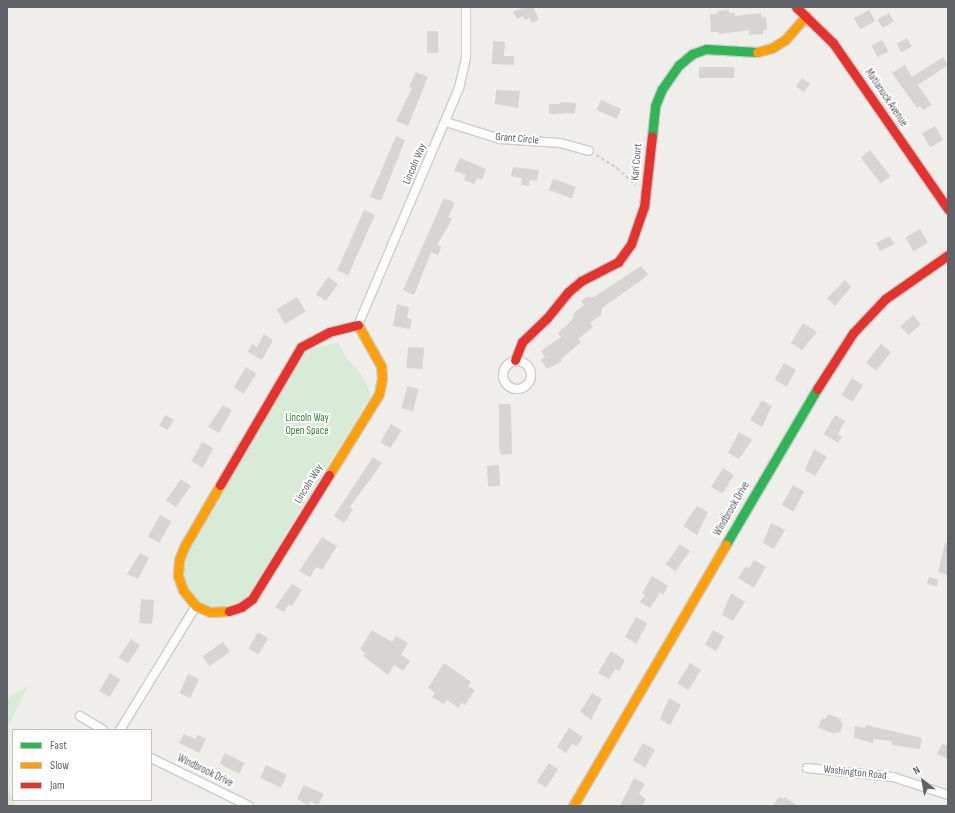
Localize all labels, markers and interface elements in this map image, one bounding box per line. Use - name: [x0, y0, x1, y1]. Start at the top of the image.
- street label: Matianuck Avenue: [862, 67, 910, 129]
- street label: Grant Circle: [495, 131, 539, 147]
- street label: Lincoln Way: [400, 141, 430, 187]
- street label: Kari Court: [629, 143, 645, 181]
- park label: Lincoln Way Open Space: [285, 412, 329, 438]
- street label: Lincoln Way: [292, 462, 326, 506]
- street label: Windbrook Drive: [711, 480, 753, 538]
- legend: [12, 729, 152, 801]
- text: Fast: [50, 738, 67, 753]
- street label: Windbrook Drive: [175, 752, 235, 790]
- text: Slow: [50, 758, 69, 773]
- north arrow: [903, 761, 943, 801]
- street label: Washington Road: [823, 763, 887, 783]
- text: N: [911, 763, 922, 777]
- text: Jam: [50, 778, 65, 793]

